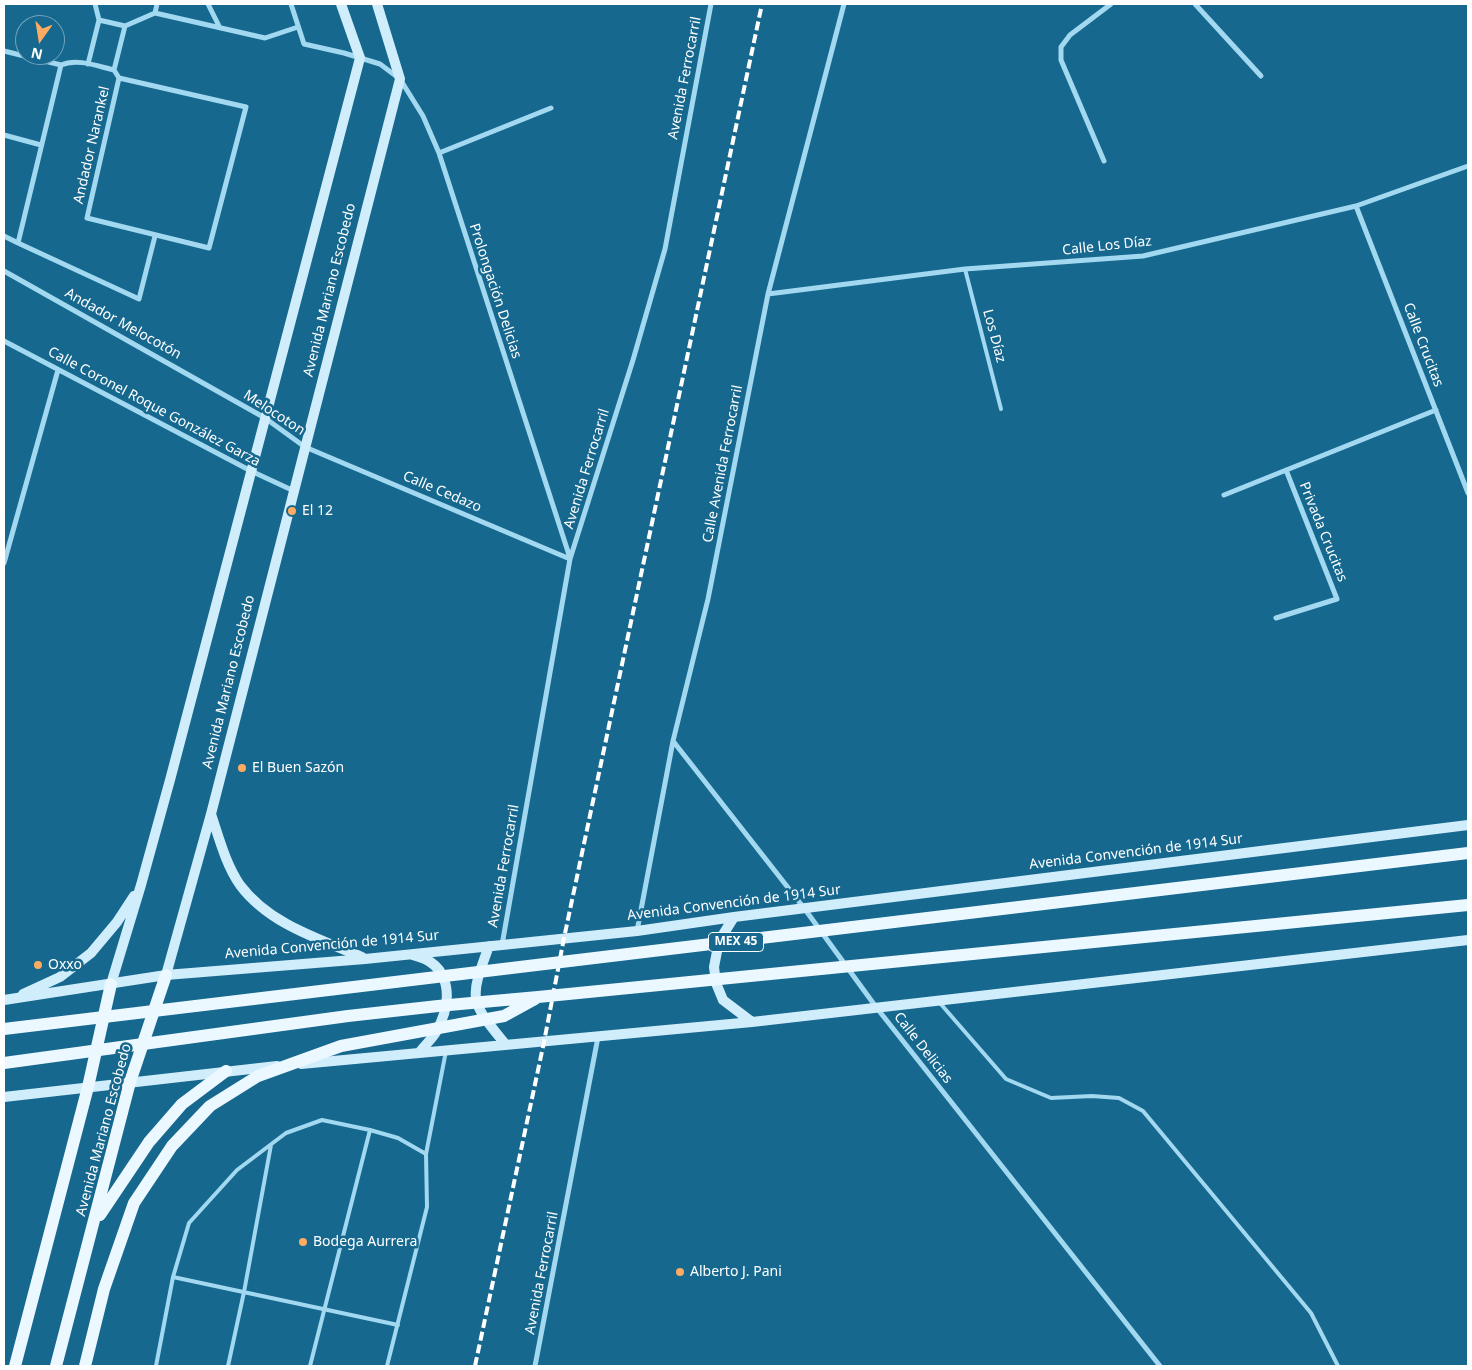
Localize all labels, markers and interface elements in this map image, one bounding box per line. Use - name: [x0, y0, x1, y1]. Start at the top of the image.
- north arrow: [15, 15, 65, 65]
- street label: Avenida Ferrocarril: [665, 15, 705, 141]
- text: N: [29, 44, 44, 65]
- street label: Andador Narankel: [70, 85, 114, 205]
- street label: Avenida Mariano Escobedo: [300, 202, 360, 378]
- street label: Prolongación Delicias: [465, 221, 525, 361]
- street label: Calle Los Díaz: [1061, 233, 1153, 259]
- street label: Andador Melocotón: [62, 285, 184, 363]
- street label: Calle Crucitas: [1399, 301, 1447, 389]
- street label: Los Díaz: [979, 308, 1009, 364]
- street label: Calle Coronel Roque González Garza: [45, 344, 263, 470]
- street label: Calle Avenida Ferrocarril: [699, 384, 747, 544]
- street label: Melocoton: [240, 387, 308, 439]
- street label: Avenida Ferrocarril: [561, 407, 613, 531]
- street label: Calle Cedazo: [400, 468, 484, 516]
- street label: Privada Crucitas: [1295, 480, 1351, 584]
- place label: El 12: [302, 503, 333, 519]
- marker: El 12: [286, 505, 298, 517]
- street label: Avenida Mariano Escobedo: [199, 594, 259, 770]
- place label: El Buen Sazón: [252, 760, 344, 776]
- marker: El Buen Sazón: [236, 762, 248, 774]
- street label: Avenida Ferrocarril: [485, 803, 523, 929]
- street label: Avenida Convención de 1914 Sur: [1028, 831, 1244, 873]
- street label: Avenida Convención de 1914 Sur: [626, 882, 842, 924]
- street label: Avenida Convención de 1914 Sur: [224, 927, 440, 963]
- road number: MEX 45: [708, 932, 764, 952]
- place label: Oxxo: [48, 957, 82, 973]
- marker: Oxxo: [32, 959, 44, 971]
- street label: Calle Delicias: [890, 1009, 956, 1087]
- street label: Avenida Mariano Escobedo: [73, 1042, 135, 1218]
- street label: Avenida Ferrocarril: [522, 1210, 562, 1336]
- place label: Bodega Aurrera: [313, 1234, 417, 1250]
- marker: Bodega Aurrera: [297, 1236, 309, 1248]
- place label: Alberto J. Pani: [690, 1264, 782, 1280]
- marker: Alberto J. Pani: [674, 1266, 686, 1278]

